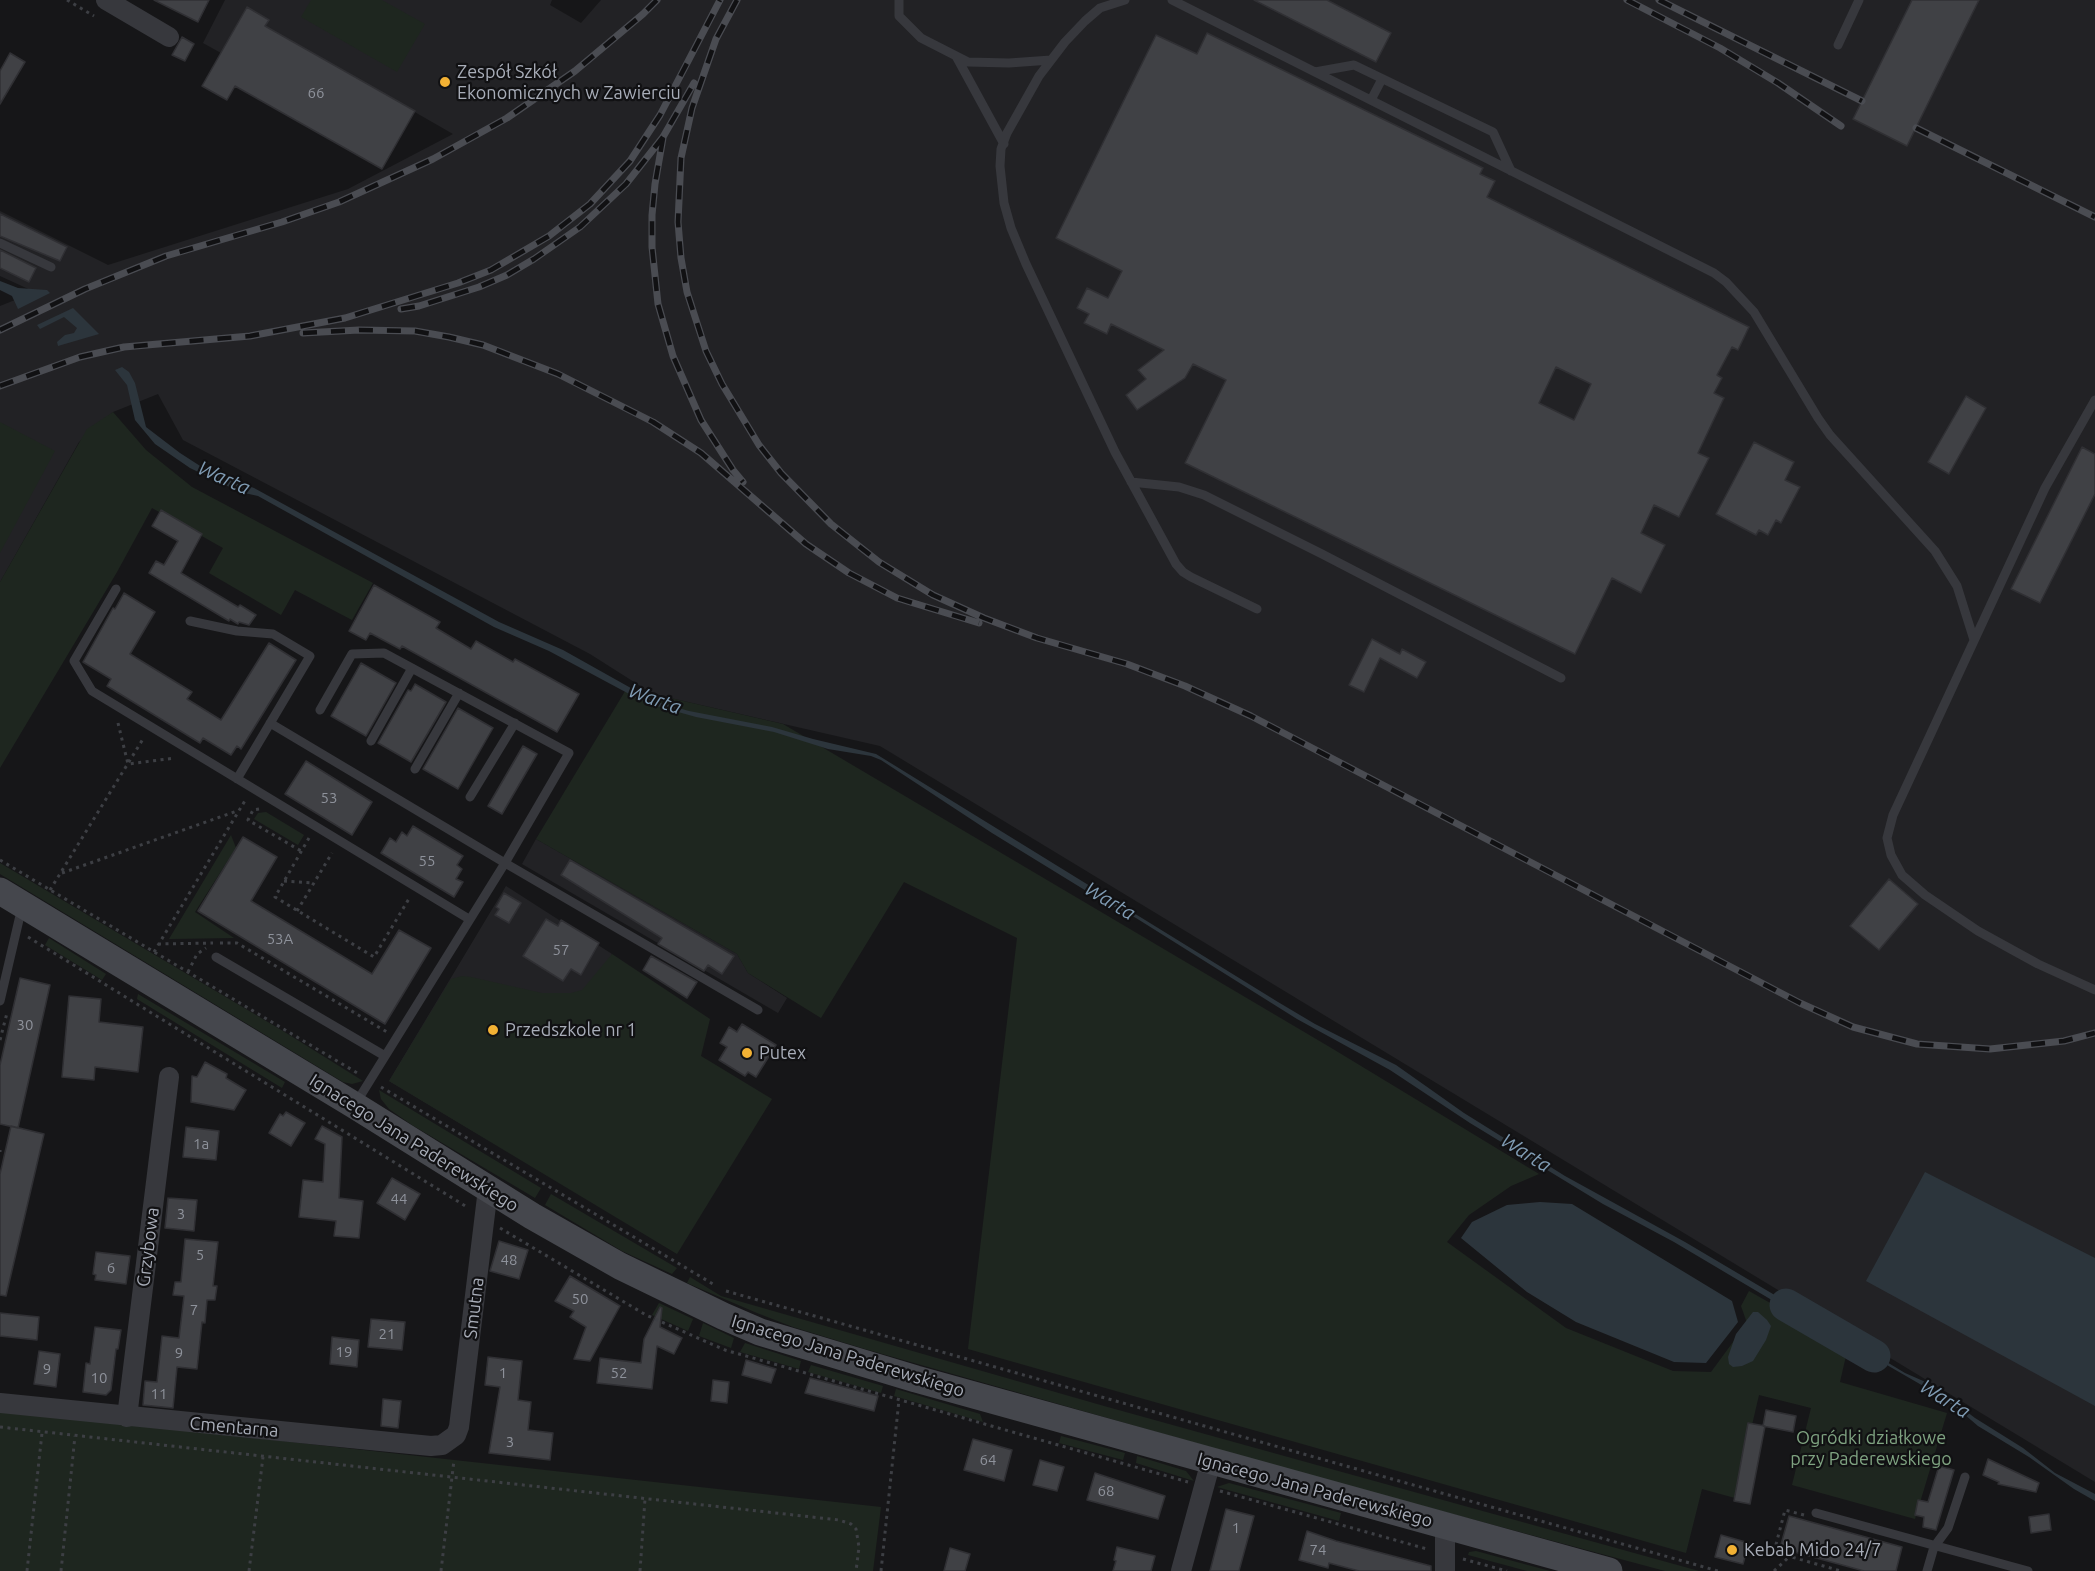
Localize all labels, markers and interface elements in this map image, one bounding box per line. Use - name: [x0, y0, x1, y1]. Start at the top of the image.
- place label: Zespół Szkół Ekonomicznych w Zawierciu: [457, 61, 681, 104]
- marker: Zespół Szkół Ekonomicznych w Zawierciu: [438, 75, 452, 89]
- house number: 66: [308, 84, 324, 102]
- water label: Warta: [194, 456, 254, 500]
- water label: Warta: [625, 678, 685, 720]
- house number: 53: [321, 789, 337, 807]
- house number: 55: [419, 852, 435, 870]
- water label: Warta: [1080, 877, 1140, 925]
- house number: 53A: [267, 930, 293, 948]
- house number: 57: [553, 941, 569, 959]
- house number: 30: [17, 1016, 33, 1034]
- place label: Przedszkole nr 1: [505, 1019, 637, 1041]
- marker: Przedszkole nr 1: [486, 1023, 500, 1037]
- place label: Putex: [759, 1042, 806, 1064]
- marker: Putex: [740, 1046, 754, 1060]
- street label: Ignacego Jana Paderewskiego: [305, 1070, 523, 1216]
- water label: Warta: [1497, 1128, 1555, 1178]
- house number: 1a: [193, 1135, 209, 1153]
- house number: 44: [391, 1190, 407, 1208]
- house number: 3: [177, 1205, 185, 1223]
- street label: Grzybowa: [132, 1206, 164, 1288]
- house number: 5: [196, 1246, 204, 1264]
- house number: 48: [501, 1251, 517, 1269]
- house number: 6: [107, 1259, 115, 1277]
- street label: Smutna: [460, 1276, 488, 1340]
- house number: 50: [572, 1290, 588, 1308]
- house number: 7: [190, 1301, 198, 1319]
- street label: Ignacego Jana Paderewskiego: [729, 1310, 967, 1402]
- house number: 21: [379, 1325, 395, 1343]
- house number: 19: [336, 1343, 352, 1361]
- house number: 9: [175, 1344, 183, 1362]
- house number: 9: [43, 1360, 51, 1378]
- house number: 1: [499, 1364, 507, 1382]
- house number: 52: [611, 1364, 627, 1382]
- house number: 10: [91, 1369, 107, 1387]
- water label: Warta: [1916, 1374, 1974, 1424]
- house number: 11: [151, 1385, 167, 1403]
- street label: Cmentarna: [189, 1412, 279, 1442]
- park label: Ogródki działkowe przy Paderewskiego: [1790, 1427, 1952, 1470]
- house number: 3: [506, 1433, 514, 1451]
- street label: Ignacego Jana Paderewskiego: [1195, 1448, 1435, 1532]
- house number: 64: [980, 1451, 996, 1469]
- house number: 68: [1098, 1482, 1114, 1500]
- house number: 1: [1232, 1519, 1240, 1537]
- place label: Kebab Mido 24/7: [1744, 1539, 1881, 1561]
- house number: 74: [1310, 1541, 1326, 1559]
- marker: Kebab Mido 24/7: [1725, 1543, 1739, 1557]

